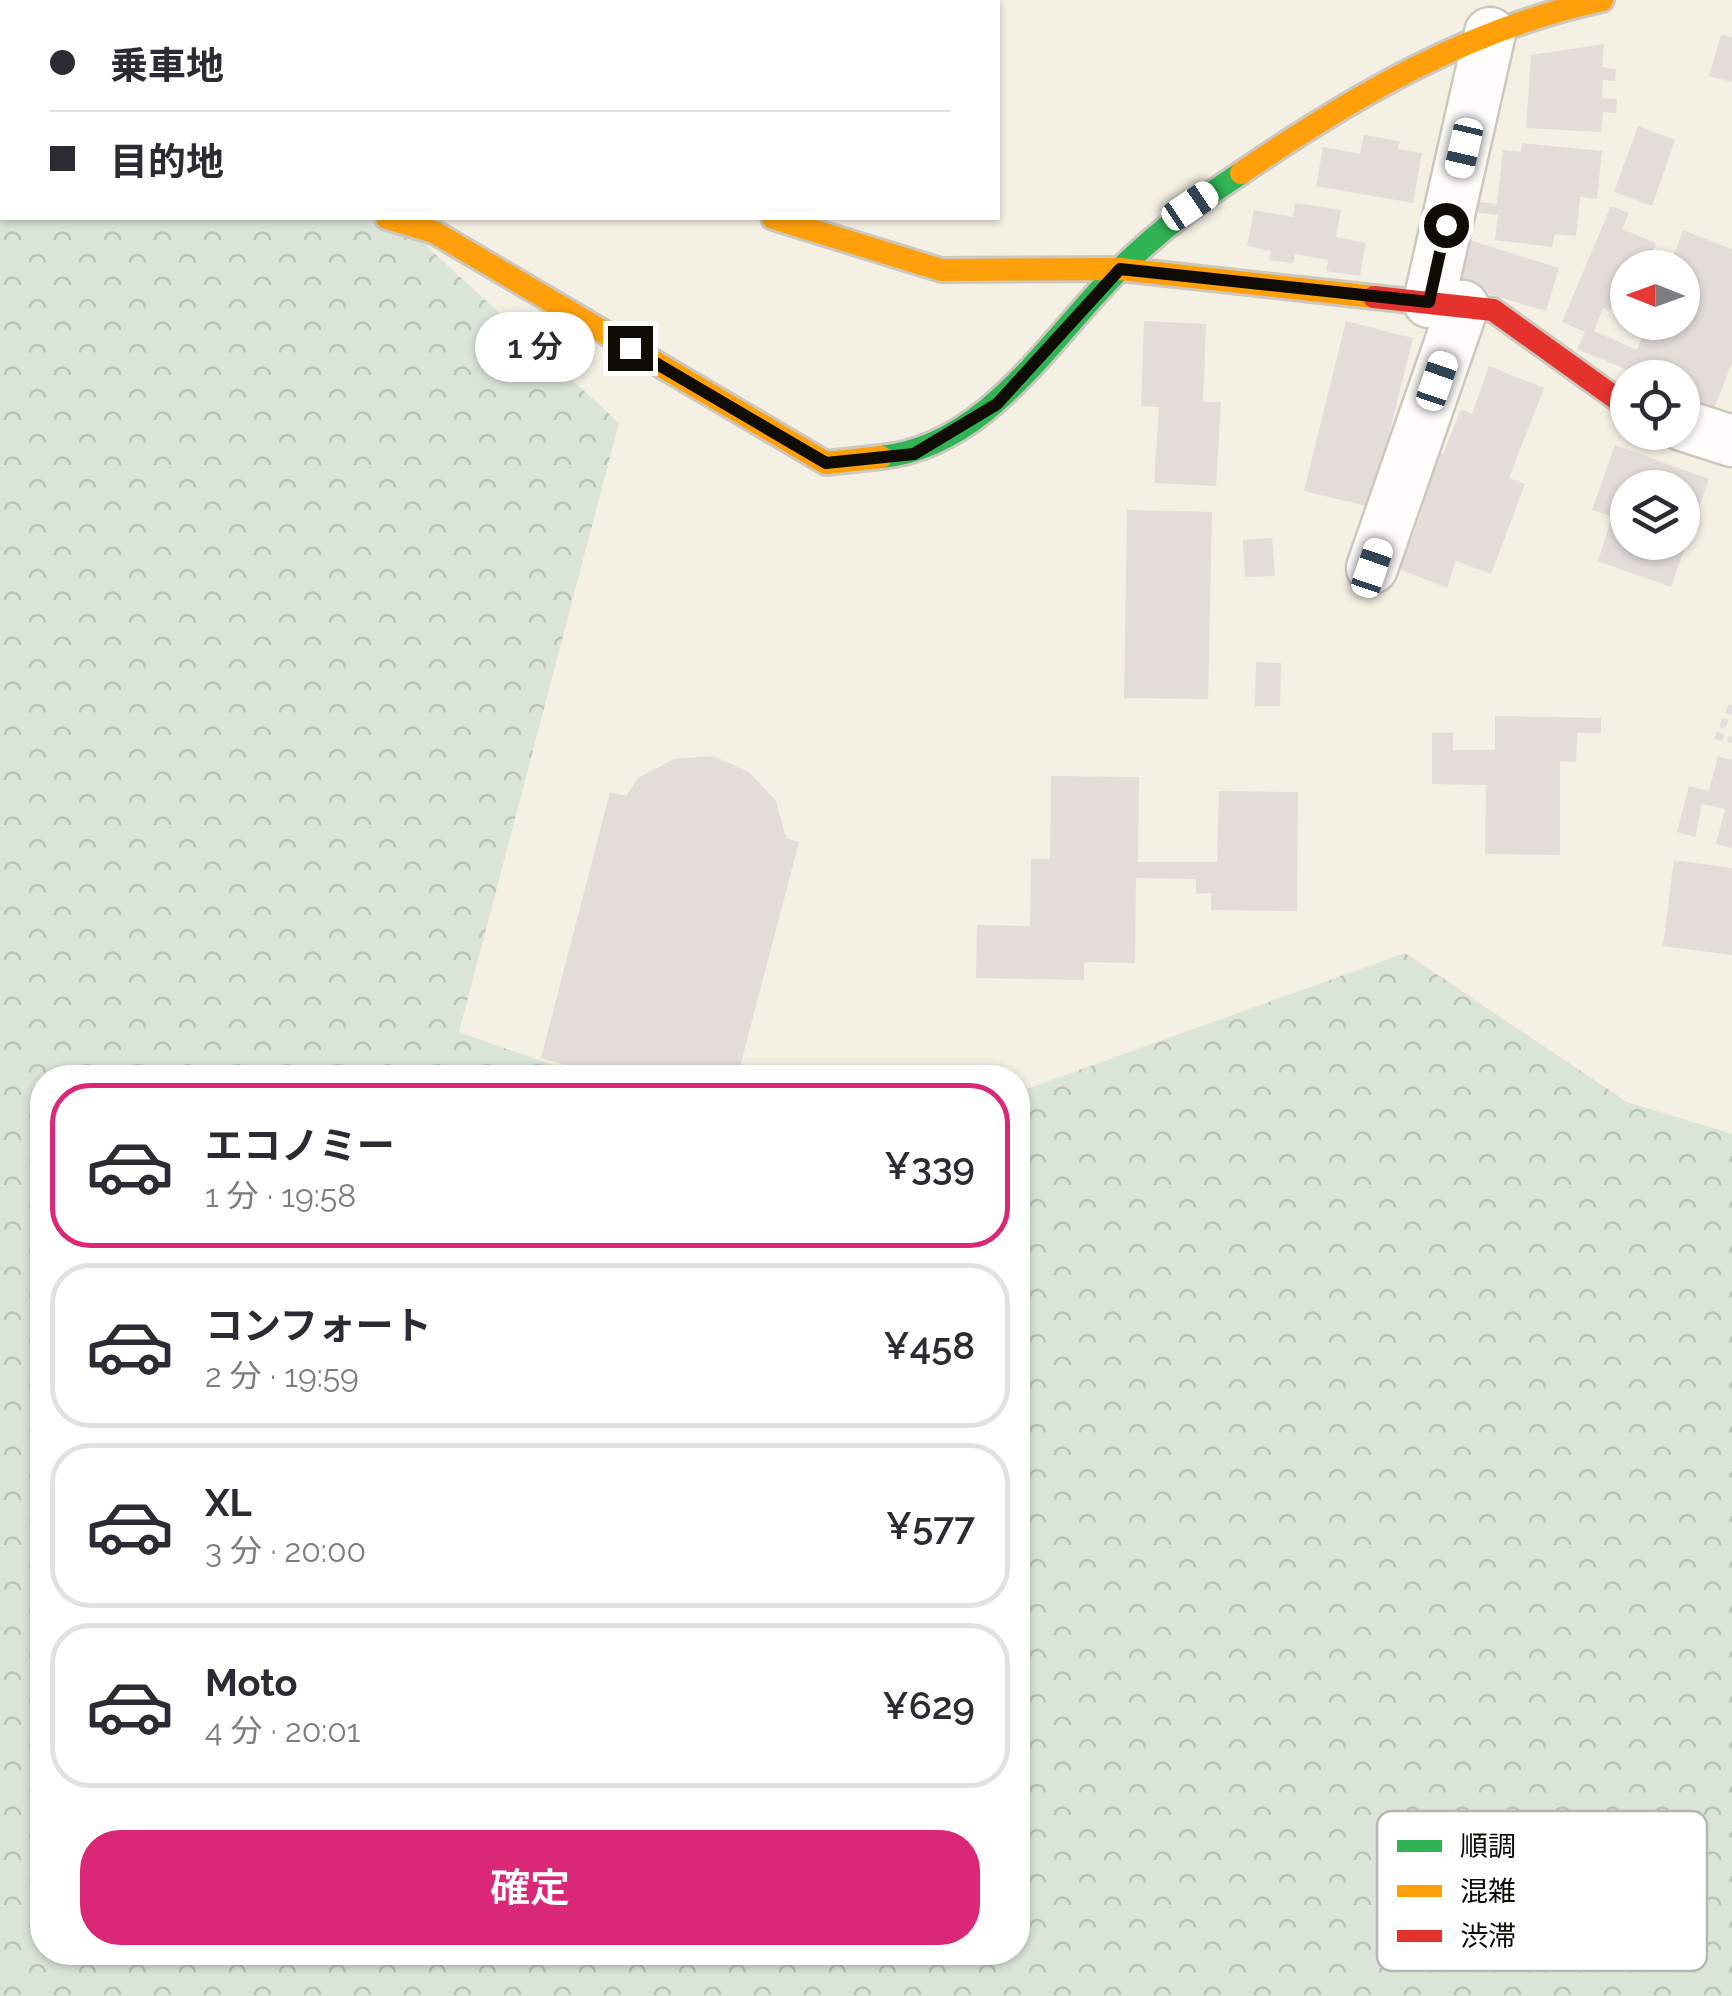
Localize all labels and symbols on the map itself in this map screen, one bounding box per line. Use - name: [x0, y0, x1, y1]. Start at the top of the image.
- car: [1443, 115, 1485, 181]
- car: [1157, 177, 1223, 235]
- route start: [1424, 203, 1469, 248]
- north arrow: [1610, 250, 1700, 340]
- callout: 1 分: [475, 313, 595, 383]
- route end: [608, 326, 653, 371]
- car: [1413, 348, 1461, 414]
- car: [1348, 535, 1396, 601]
- legend: [1377, 1811, 1707, 1971]
- text: 順調: [1460, 1830, 1516, 1863]
- text: 混雑: [1460, 1875, 1516, 1908]
- text: 渋滞: [1460, 1920, 1516, 1953]

